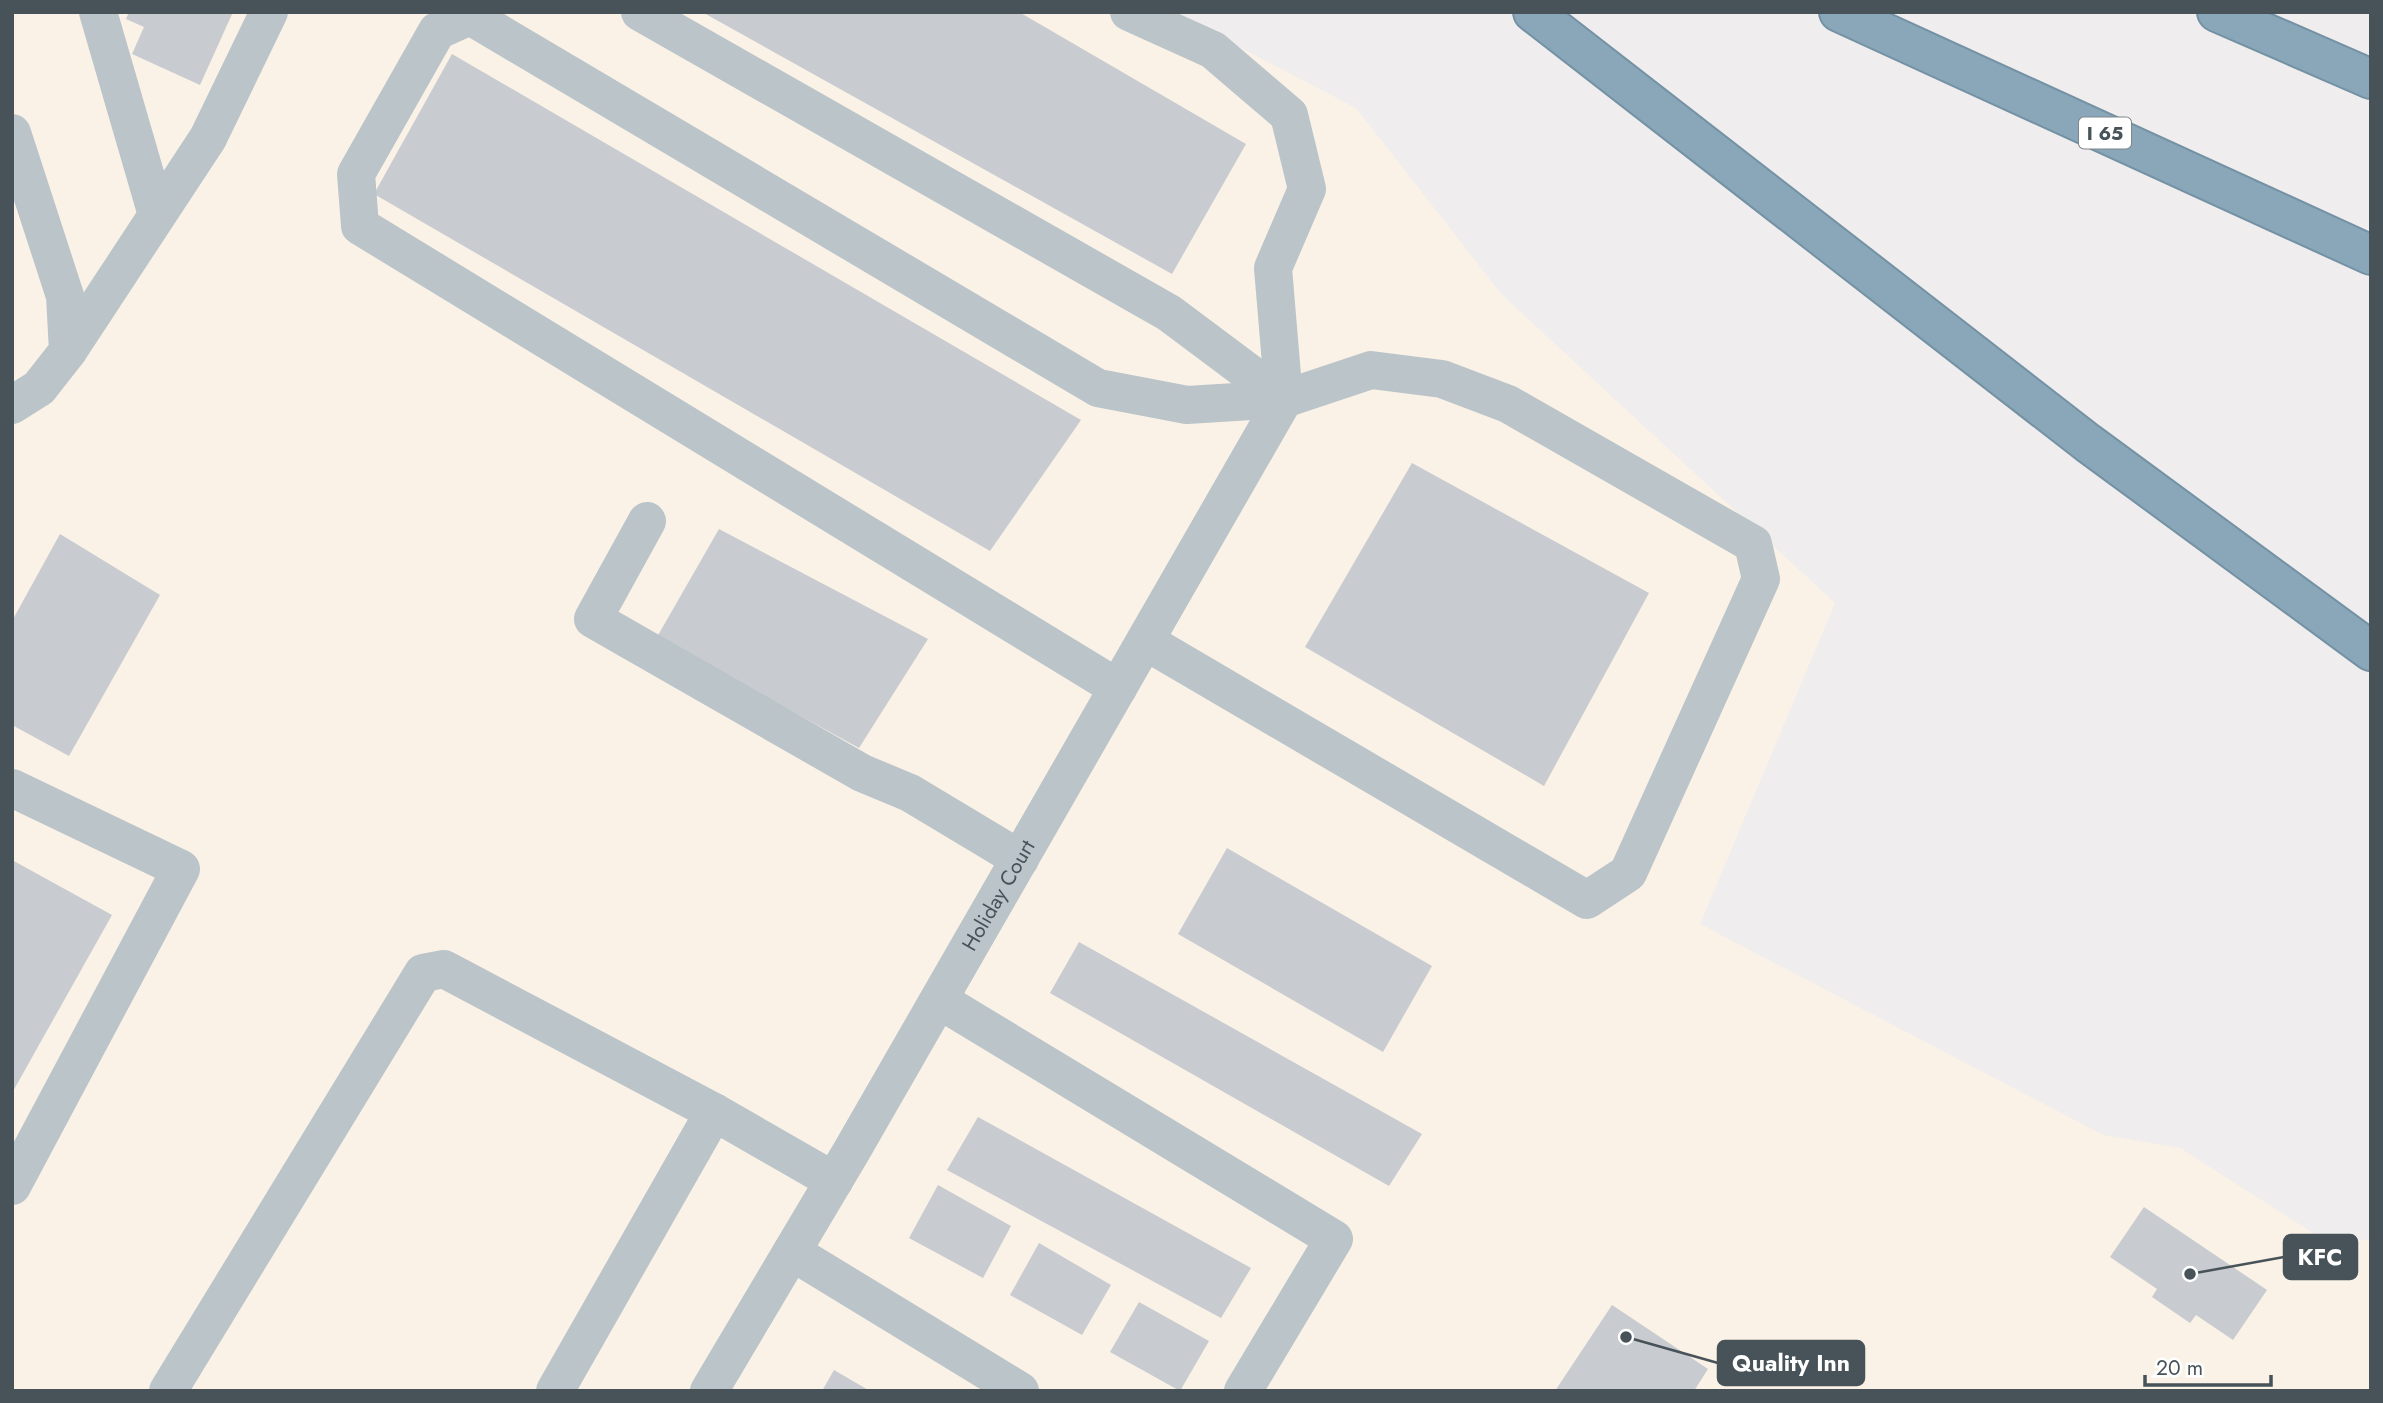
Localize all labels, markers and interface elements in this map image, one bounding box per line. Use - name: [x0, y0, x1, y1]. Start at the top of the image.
- road number: I 65: [2079, 118, 2131, 148]
- street label: Holiday Court: [955, 834, 1042, 956]
- callout: KFC: [2284, 1235, 2357, 1279]
- text: KFC: [2298, 1240, 2342, 1274]
- callout: Quality Inn: [1718, 1341, 1864, 1385]
- scale bar: [2145, 1344, 2271, 1388]
- text: Quality Inn: [1732, 1346, 1850, 1380]
- text: 20 m: [2156, 1353, 2203, 1383]

